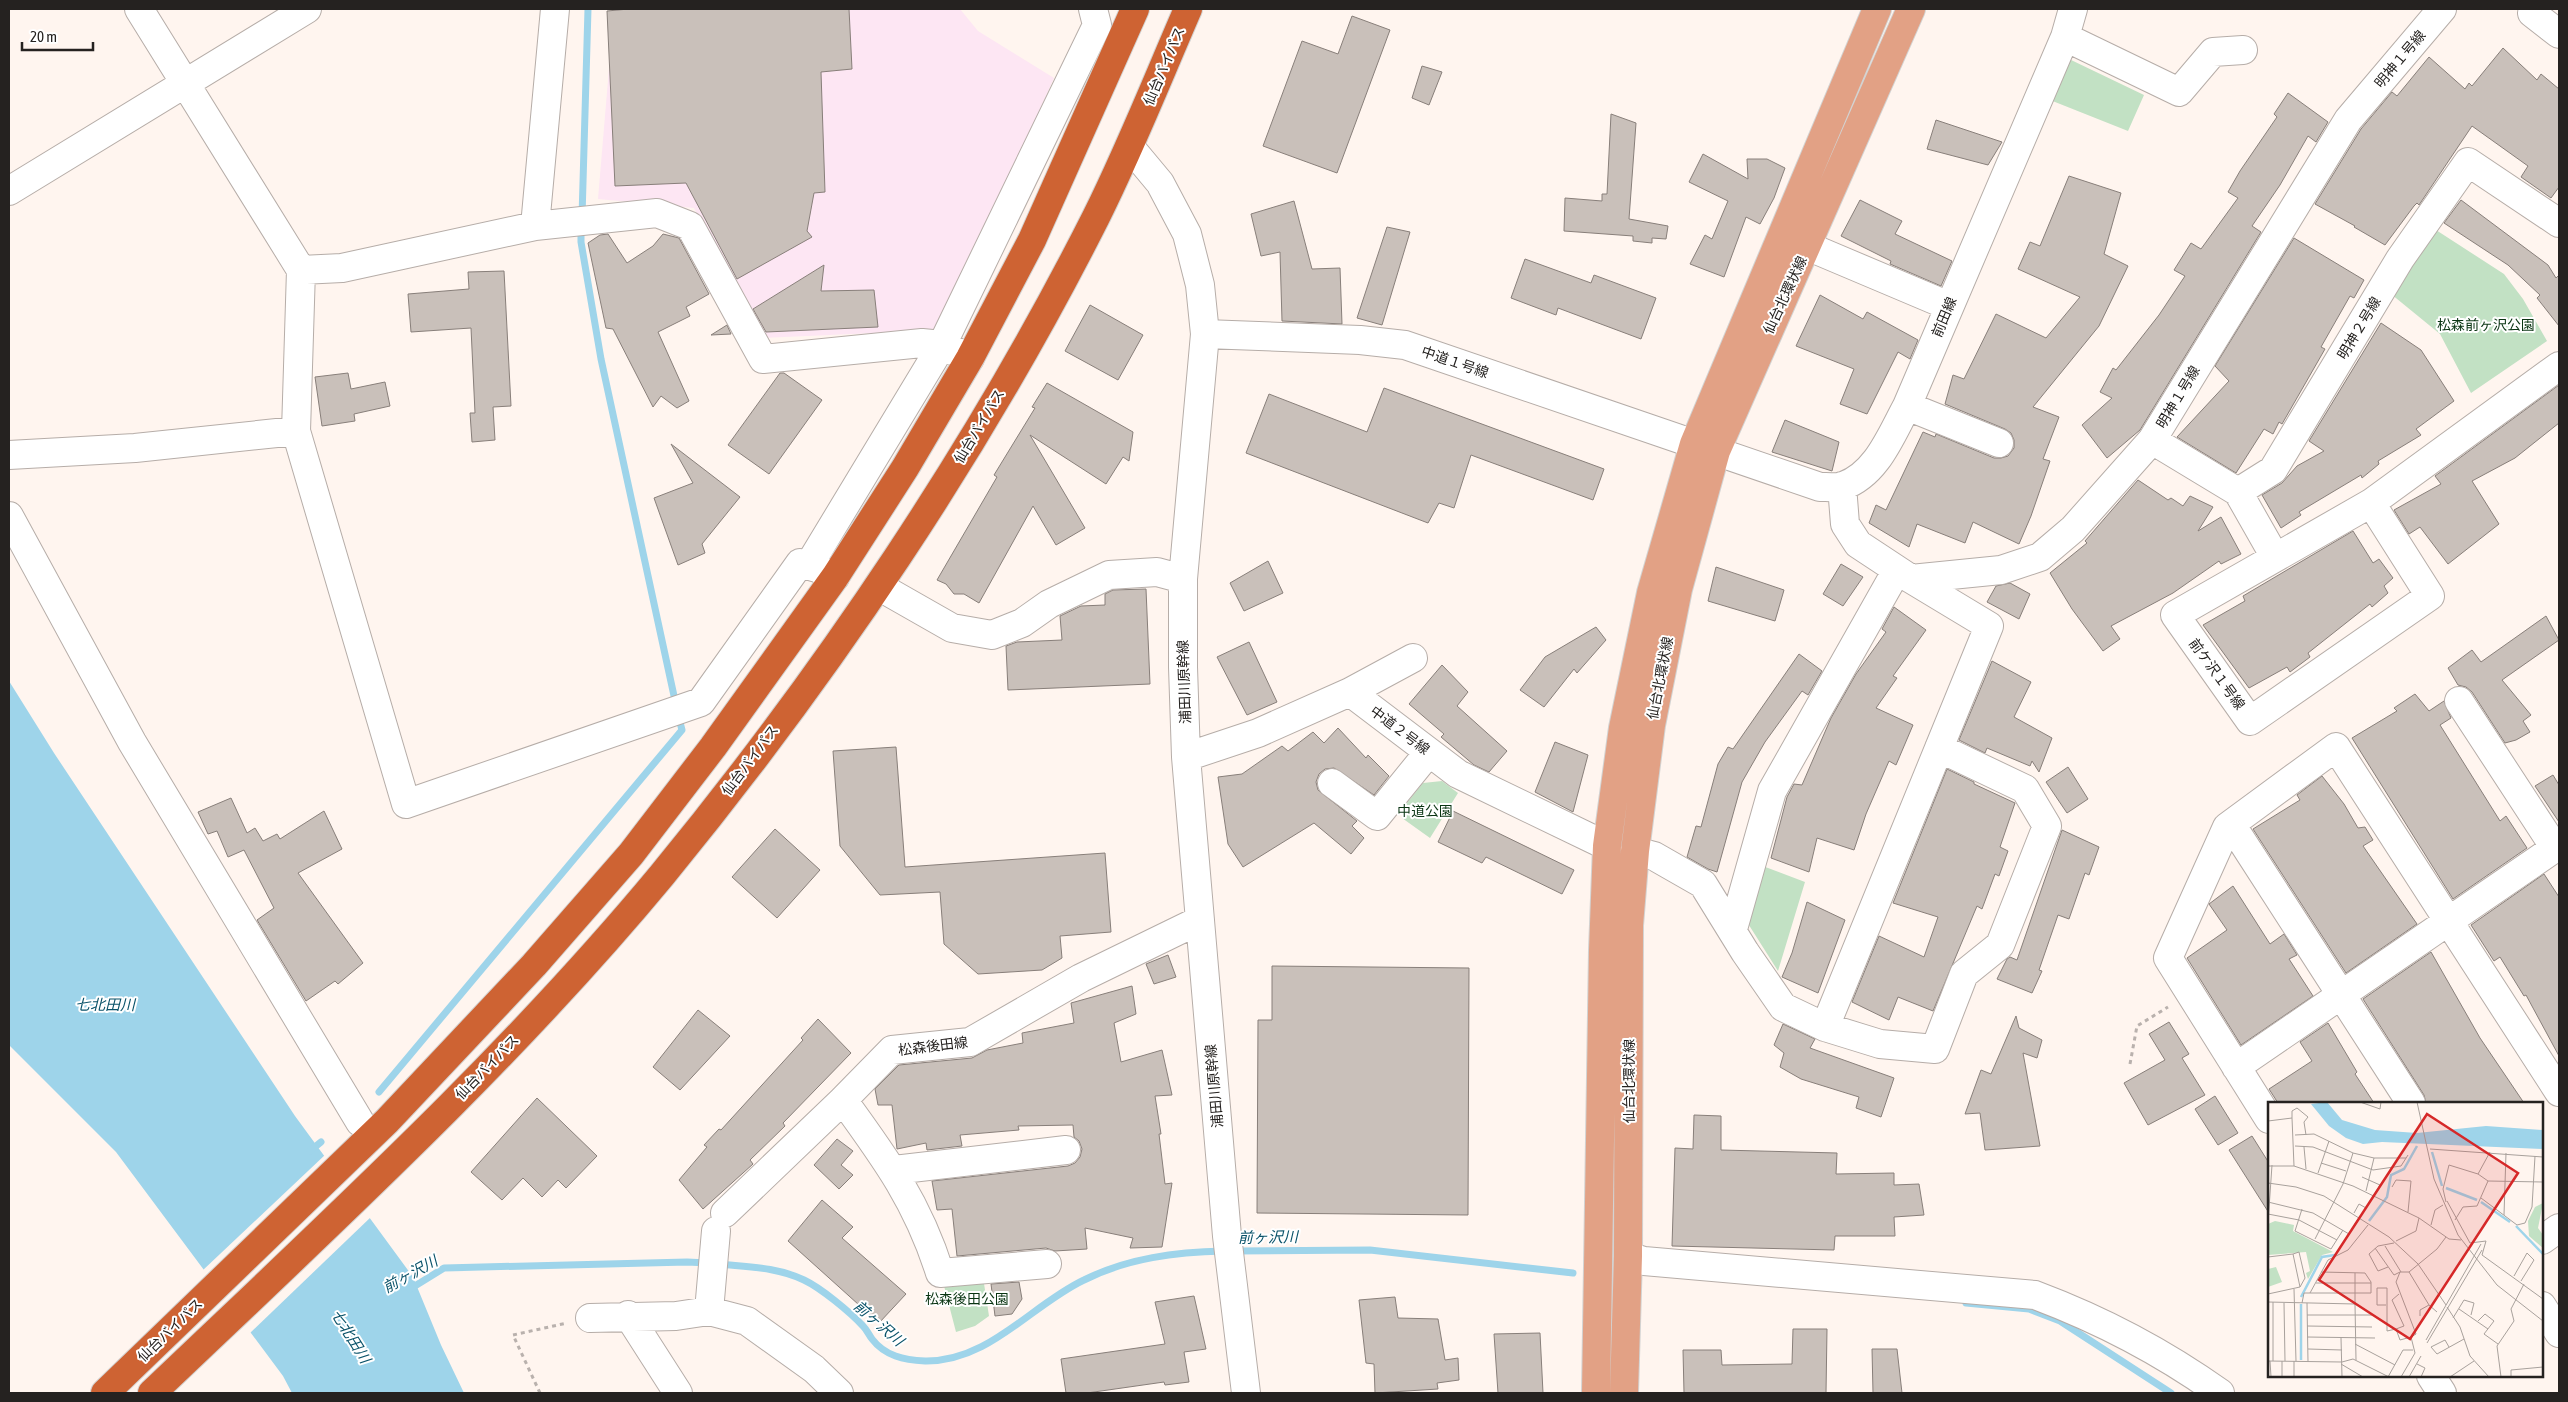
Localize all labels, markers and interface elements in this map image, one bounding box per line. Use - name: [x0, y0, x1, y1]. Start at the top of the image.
- scale bar: [22, 20, 94, 52]
- street label: 仙台バイパス: [1140, 24, 1188, 108]
- street label: 明神１号線: [2371, 27, 2429, 91]
- text: 20 m: [30, 28, 57, 45]
- street label: 仙台北環状線: [1760, 254, 1810, 336]
- street label: 明神２号線: [2334, 294, 2384, 362]
- street label: 前田線: [1928, 295, 1960, 339]
- park label: 松森前ヶ沢公園: [2437, 317, 2535, 333]
- street label: 中道１号線: [1419, 343, 1491, 381]
- street label: 明神１号線: [2153, 363, 2203, 431]
- street label: 仙台バイパス: [951, 386, 1007, 466]
- street label: 仙台北環状線: [1644, 635, 1676, 721]
- street label: 前ケ沢１号線: [2186, 635, 2248, 713]
- street label: 浦田川原幹線: [1175, 640, 1193, 724]
- street label: 中道２号線: [1367, 703, 1433, 757]
- street label: 仙台バイパス: [718, 722, 782, 798]
- park label: 中道公園: [1397, 803, 1453, 819]
- water label: 七北田川: [75, 996, 137, 1013]
- street label: 仙台バイパス: [452, 1031, 522, 1103]
- street label: 松森後田線: [897, 1034, 969, 1058]
- street label: 仙台北環状線: [1621, 1039, 1637, 1123]
- street label: 浦田川原幹線: [1202, 1043, 1226, 1129]
- inset map: [2268, 1102, 2543, 1377]
- water label: 前ヶ沢川: [1238, 1228, 1300, 1246]
- water label: 前ヶ沢川: [380, 1251, 442, 1296]
- park label: 松森後田公園: [925, 1291, 1009, 1307]
- street label: 仙台バイパス: [134, 1295, 206, 1365]
- water label: 前ヶ沢川: [851, 1297, 909, 1350]
- water label: 七北田川: [328, 1306, 375, 1368]

